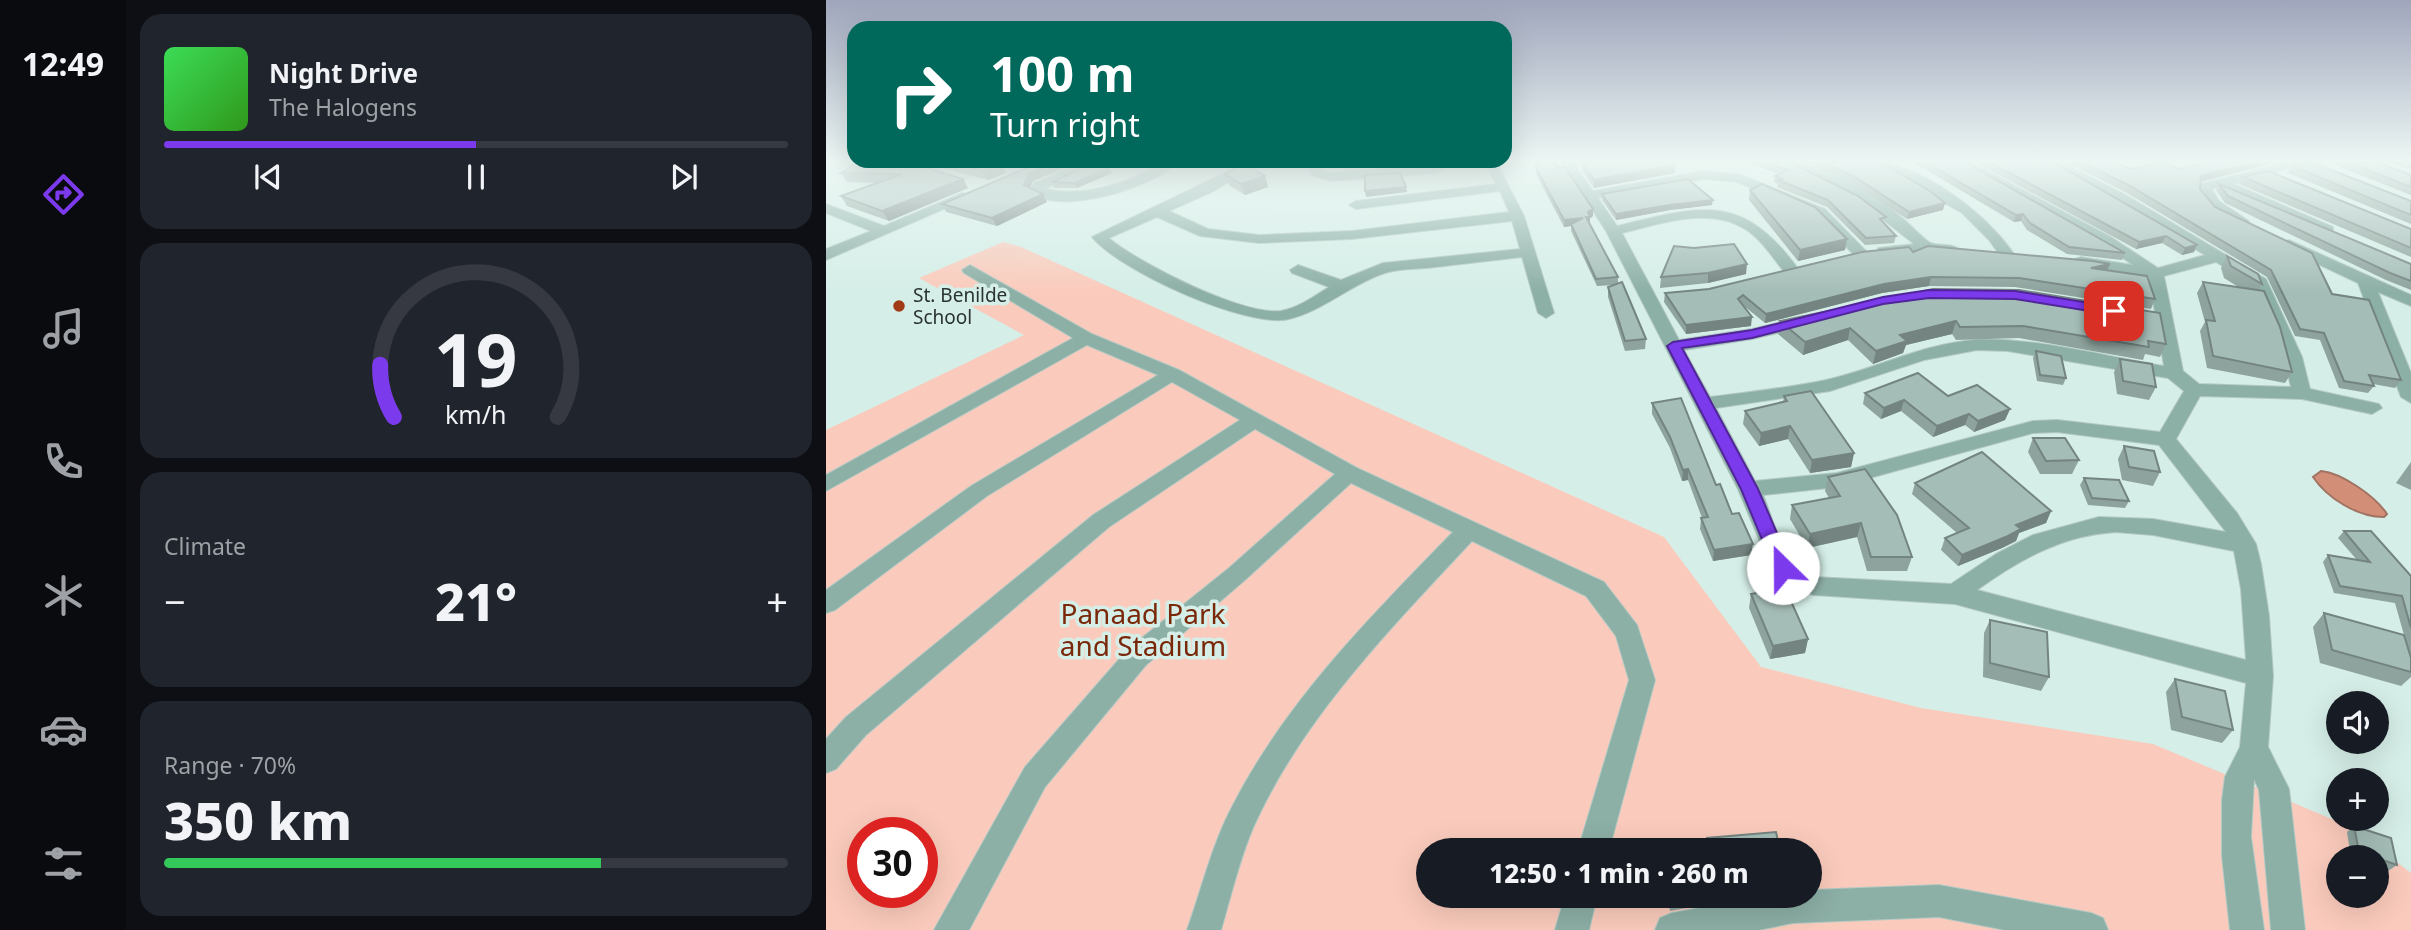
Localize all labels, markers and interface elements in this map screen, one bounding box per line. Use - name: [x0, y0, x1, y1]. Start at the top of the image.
- text: 100 m: [990, 40, 1135, 106]
- text: 12:49: [22, 42, 104, 85]
- icon: right: [875, 49, 966, 140]
- text: Night Drive: [269, 55, 418, 91]
- text: The Halogens: [269, 91, 417, 123]
- text: Turn right: [990, 103, 1140, 146]
- icon: previous: [249, 158, 287, 196]
- icon: pause: [457, 158, 495, 196]
- icon: next: [665, 158, 703, 196]
- icon: directions: [39, 170, 88, 219]
- pin: [2084, 281, 2144, 341]
- place label: St. Benilde School: [913, 282, 1007, 330]
- icon: arrive: [2095, 292, 2133, 330]
- marker: St. Benilde School: [891, 298, 907, 314]
- icon: music: [39, 304, 88, 353]
- text: 19: [434, 309, 518, 408]
- text: km/h: [445, 396, 507, 430]
- icon: phone: [39, 437, 88, 486]
- text: Climate: [164, 530, 246, 562]
- position arrow: [1746, 531, 1820, 605]
- text: 21°: [435, 565, 517, 636]
- icon: climate: [39, 571, 88, 620]
- text: −: [164, 575, 186, 627]
- text: +: [766, 575, 788, 627]
- park label: Panaad Park and Stadium: [1060, 594, 1226, 664]
- map controls: [2326, 691, 2389, 908]
- button: sound: [2326, 691, 2389, 754]
- icon: car: [39, 705, 88, 754]
- text: Range · 70%: [164, 749, 296, 781]
- button: +: [2326, 768, 2389, 831]
- text: 350 km: [164, 784, 352, 855]
- speed limit sign: 30: [847, 817, 938, 908]
- icon: filters: [39, 839, 88, 888]
- button: −: [2326, 845, 2389, 908]
- text: 12:50 · 1 min · 260 m: [1489, 855, 1749, 891]

